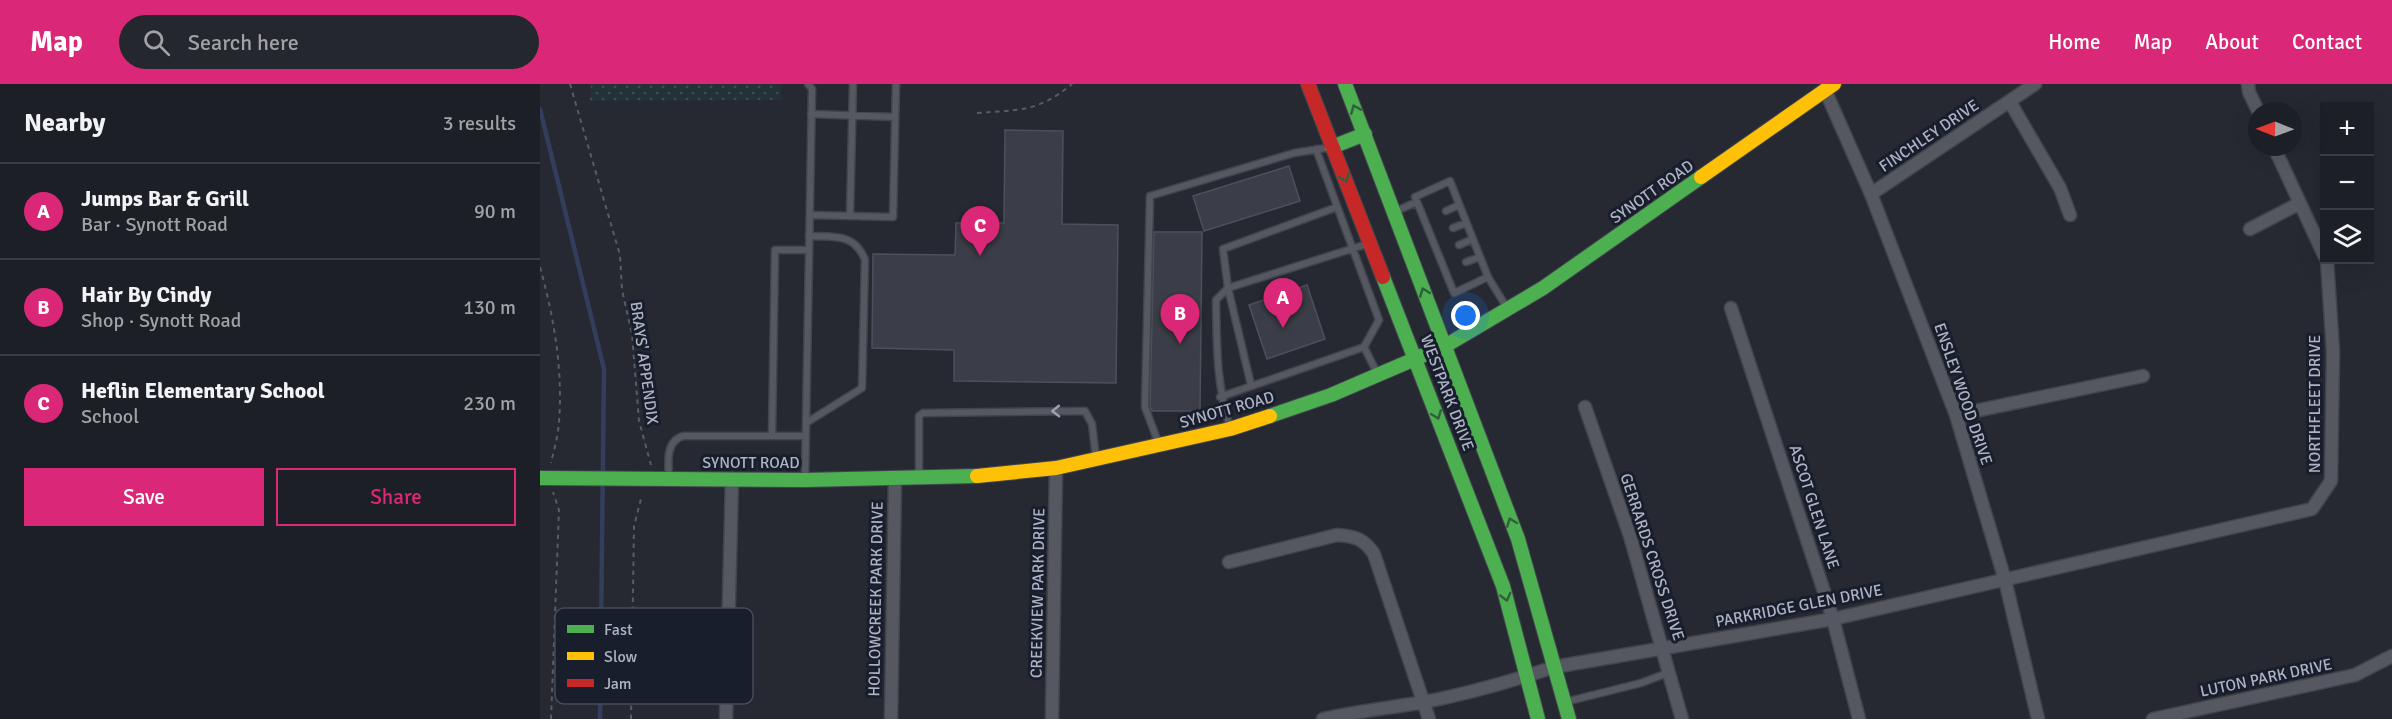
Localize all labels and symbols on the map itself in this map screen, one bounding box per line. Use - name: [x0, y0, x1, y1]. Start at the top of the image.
- street label: FINCHLEY DRIVE: [1875, 95, 1983, 177]
- north arrow: [2248, 102, 2302, 156]
- one-way arrow: [1350, 105, 1362, 116]
- street label: SYNOTT ROAD: [1606, 156, 1698, 228]
- one-way arrow: [1337, 172, 1350, 182]
- pin: C: [960, 206, 1000, 256]
- pin: A: [1264, 278, 1302, 328]
- one-way arrow: [1419, 287, 1432, 297]
- pin: B: [1160, 294, 1200, 344]
- street label: BRAYS' APPENDIX: [625, 300, 663, 426]
- your location: [1451, 301, 1480, 330]
- street label: ENSLEY WOOD DRIVE: [1929, 320, 1997, 468]
- street label: WESTPARK DRIVE: [1416, 332, 1478, 454]
- street label: NORTHFLEET DRIVE: [2305, 335, 2325, 473]
- street label: SYNOTT ROAD: [1177, 387, 1277, 433]
- one-way arrow: [1051, 405, 1060, 417]
- one-way arrow: [1430, 409, 1443, 420]
- street label: ASCOT GLEN LANE: [1784, 442, 1844, 572]
- street label: SYNOTT ROAD: [702, 453, 800, 473]
- street label: GERRARDS CROSS DRIVE: [1616, 471, 1688, 643]
- street label: HOLLOWCREEK PARK DRIVE: [864, 501, 888, 697]
- street label: CREEKVIEW PARK DRIVE: [1027, 508, 1049, 678]
- one-way arrow: [1506, 517, 1519, 528]
- street label: PARKRIDGE GLEN DRIVE: [1714, 580, 1884, 632]
- one-way arrow: [1499, 591, 1511, 602]
- legend: [555, 608, 753, 704]
- text: Fast: [604, 620, 633, 640]
- text: Slow: [604, 647, 638, 667]
- street label: LUTON PARK DRIVE: [2198, 654, 2334, 702]
- text: Jam: [604, 674, 632, 694]

